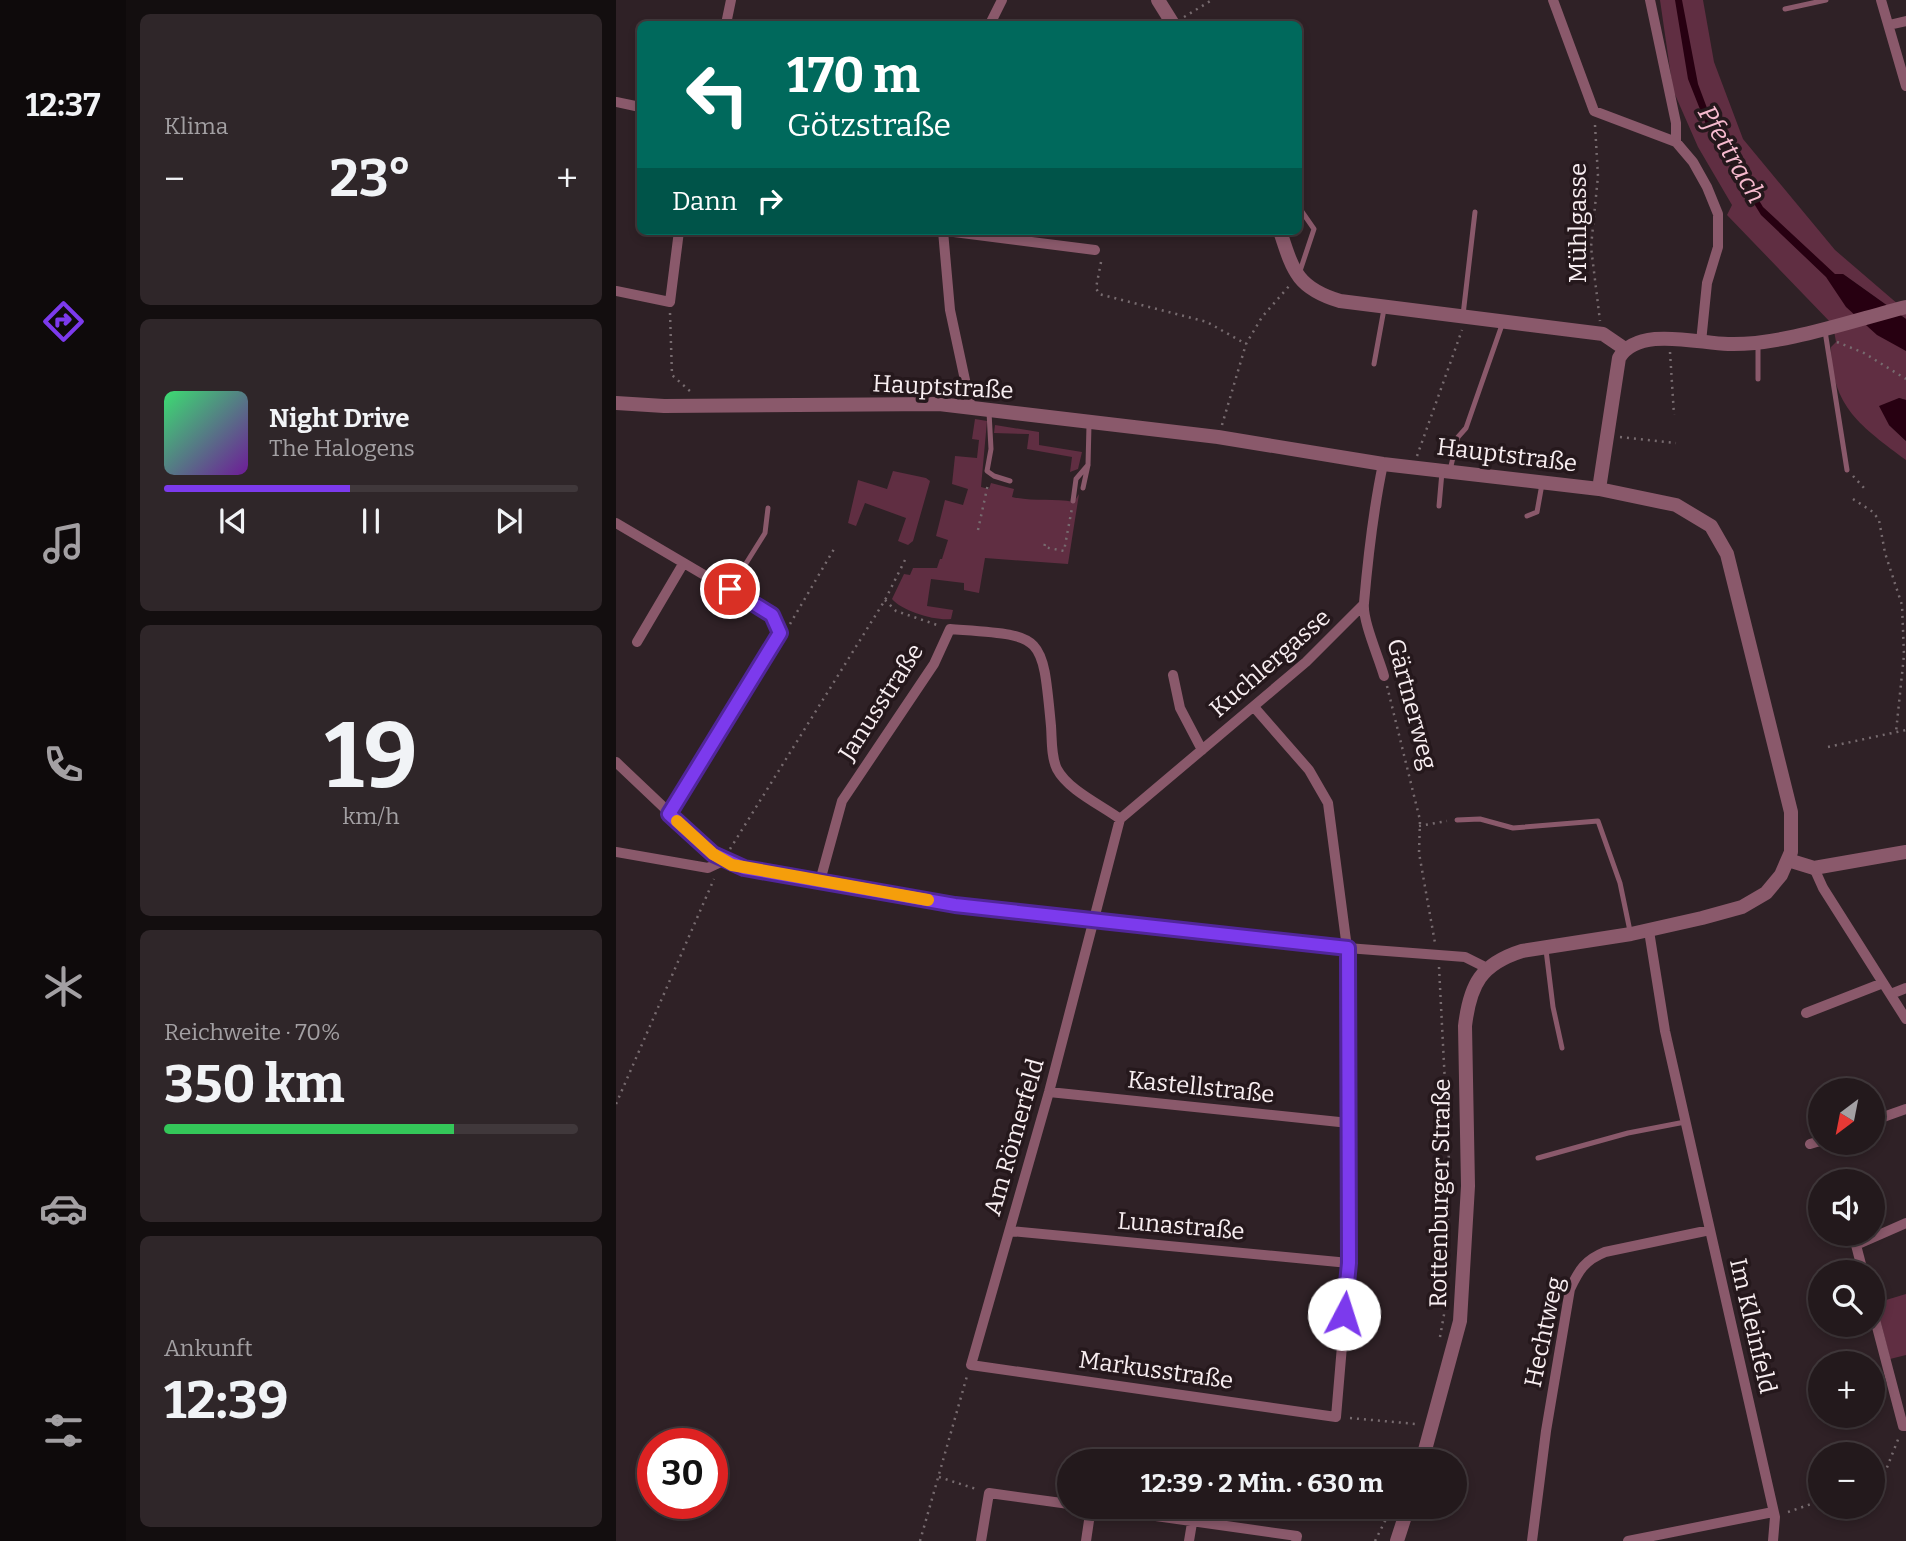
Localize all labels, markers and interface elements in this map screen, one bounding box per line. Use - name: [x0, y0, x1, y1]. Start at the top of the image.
- text: 170 m: [787, 46, 920, 105]
- icon: left: [672, 49, 763, 140]
- text: 12:37: [26, 86, 100, 124]
- water label: Pfettrach: [1691, 100, 1772, 209]
- text: Götzstraße: [787, 106, 951, 144]
- text: Klima: [164, 112, 228, 140]
- text: 23°: [330, 147, 412, 210]
- text: −: [164, 156, 185, 202]
- text: +: [556, 156, 578, 202]
- street label: Mühlgasse: [1564, 163, 1592, 283]
- icon: right: [751, 182, 789, 220]
- text: Dann: [672, 186, 737, 217]
- icon: directions: [39, 297, 88, 346]
- street label: Hauptstraße: [872, 369, 1014, 405]
- text: Night Drive: [269, 403, 410, 434]
- street label: Hauptstraße: [1435, 433, 1579, 477]
- text: The Halogens: [269, 434, 415, 462]
- icon: previous: [214, 502, 252, 540]
- icon: pause: [352, 502, 390, 540]
- icon: next: [490, 502, 528, 540]
- icon: music: [39, 519, 88, 568]
- pin: [700, 559, 760, 619]
- icon: arrive: [711, 570, 749, 608]
- street label: Kuchlergasse: [1204, 603, 1336, 723]
- street label: Gärtnerweg: [1381, 636, 1443, 772]
- street label: Janusstraße: [832, 638, 929, 767]
- text: 19: [324, 702, 418, 811]
- icon: phone: [39, 740, 88, 789]
- text: km/h: [343, 802, 399, 830]
- icon: climate: [39, 962, 88, 1011]
- text: Reichweite · 70%: [164, 1018, 341, 1046]
- text: 350 km: [164, 1053, 345, 1116]
- street label: Am Römerfeld: [978, 1055, 1050, 1219]
- street label: Kastellstraße: [1126, 1065, 1276, 1109]
- street label: Rottenburger Straße: [1424, 1078, 1456, 1308]
- north arrow: [1808, 1078, 1885, 1155]
- map controls: [1808, 1078, 1885, 1519]
- button: sound: [1808, 1169, 1885, 1246]
- icon: car: [39, 1184, 88, 1233]
- street label: Lunastraße: [1116, 1206, 1246, 1246]
- street label: Im Kleinfeld: [1724, 1256, 1782, 1396]
- button: search: [1808, 1260, 1885, 1337]
- street label: Hechtweg: [1519, 1274, 1569, 1390]
- position arrow: [1307, 1277, 1381, 1351]
- text: Ankunft: [164, 1334, 253, 1362]
- street label: Markusstraße: [1077, 1345, 1235, 1395]
- button: +: [1808, 1351, 1885, 1428]
- text: 12:39: [164, 1369, 289, 1432]
- icon: filters: [39, 1406, 88, 1455]
- speed limit sign: 30: [637, 1428, 728, 1519]
- button: −: [1808, 1442, 1885, 1519]
- text: 12:39 · 2 Min. · 630 m: [1141, 1468, 1383, 1499]

